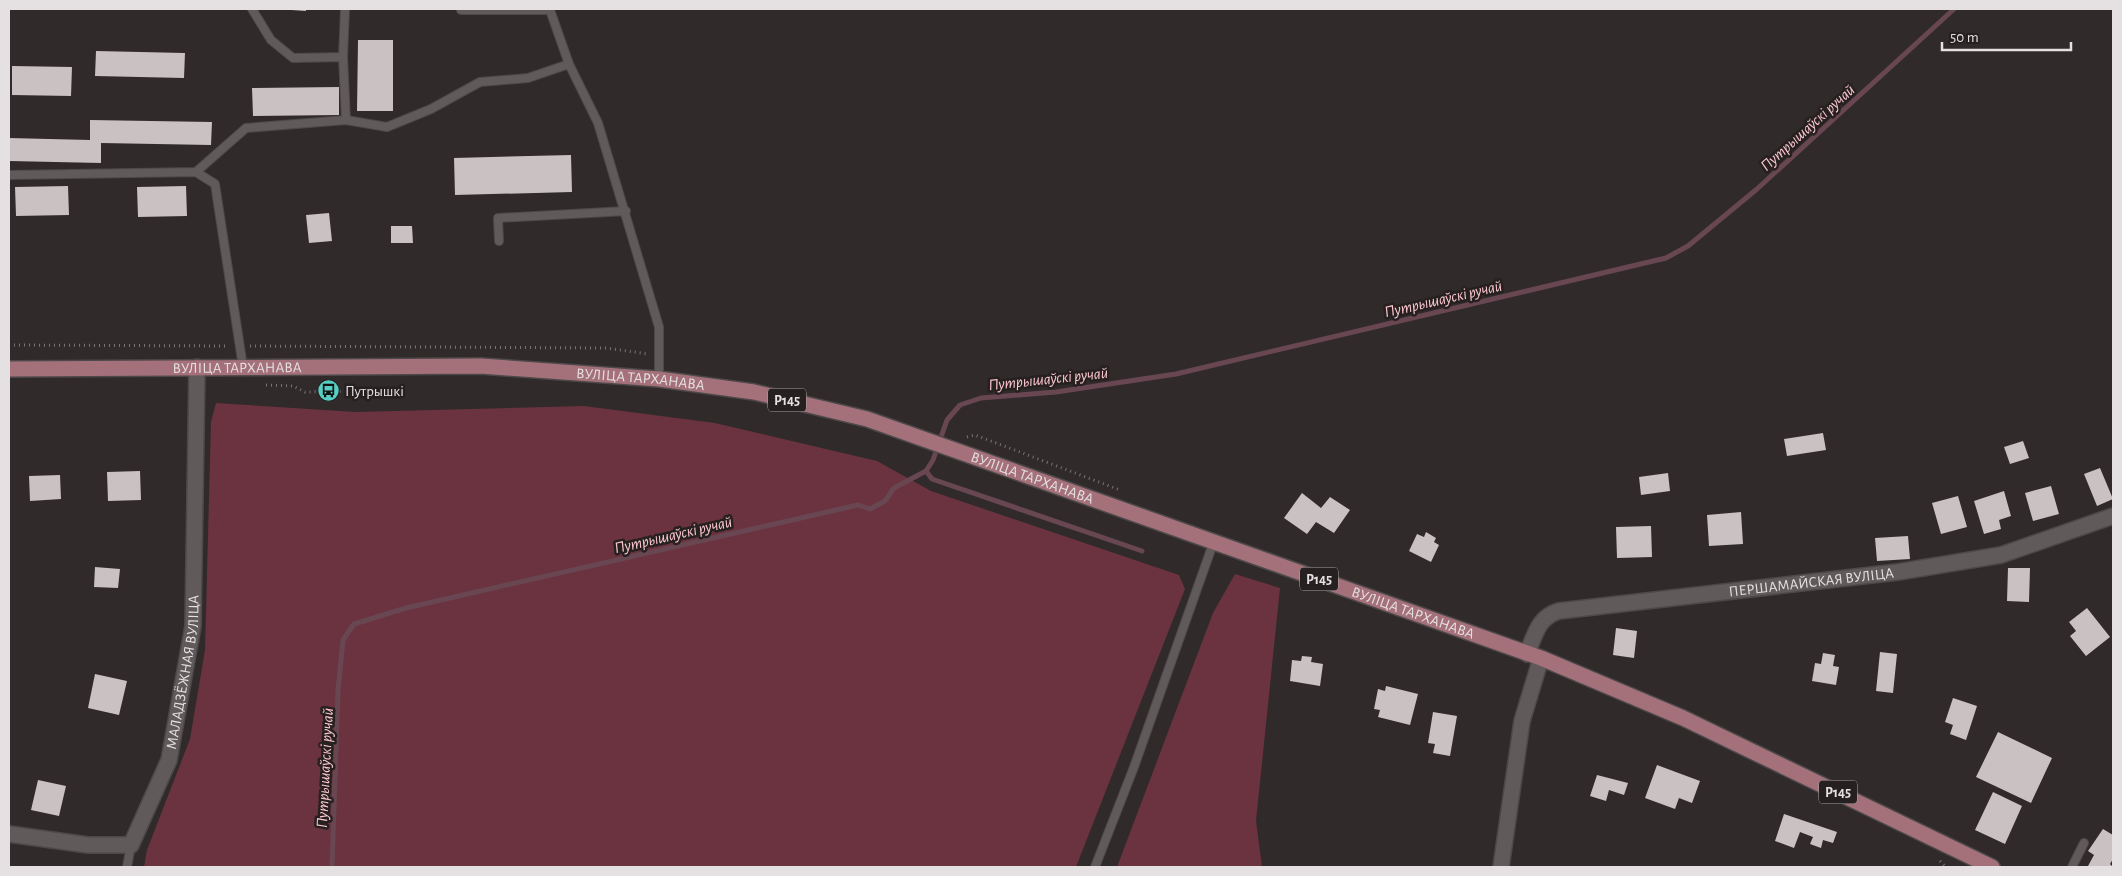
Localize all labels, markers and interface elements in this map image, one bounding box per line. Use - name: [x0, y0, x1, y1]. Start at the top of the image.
- scale bar: [1942, 20, 2071, 52]
- text: 50 m: [1950, 30, 1979, 45]
- water label: Путрышаўскі ручай: [1758, 82, 1858, 175]
- water label: Путрышаўскі ручай: [1383, 278, 1504, 321]
- street label: ВУЛІЦА ТАРХАНАВА: [172, 360, 302, 376]
- water label: Путрышаўскі ручай: [988, 365, 1109, 394]
- street label: ВУЛІЦА ТАРХАНАВА: [576, 366, 706, 393]
- bus stop icon: Путрышкі: [317, 379, 341, 403]
- place label: Путрышкі: [345, 384, 404, 399]
- road number: Р145: [768, 388, 806, 412]
- street label: ВУЛІЦА ТАРХАНАВА: [969, 449, 1096, 507]
- water label: Путрышаўскі ручай: [613, 514, 734, 557]
- street label: ПЕРШАМАЙСКАЯ ВУЛІЦА: [1728, 566, 1895, 599]
- road number: Р145: [1300, 568, 1338, 590]
- street label: ВУЛІЦА ТАРХАНАВА: [1350, 584, 1476, 642]
- street label: МАЛАДЗЁЖНАЯ ВУЛІЦА: [164, 595, 201, 750]
- water label: Путрышаўскі ручай: [314, 708, 337, 829]
- road number: Р145: [1819, 780, 1857, 804]

